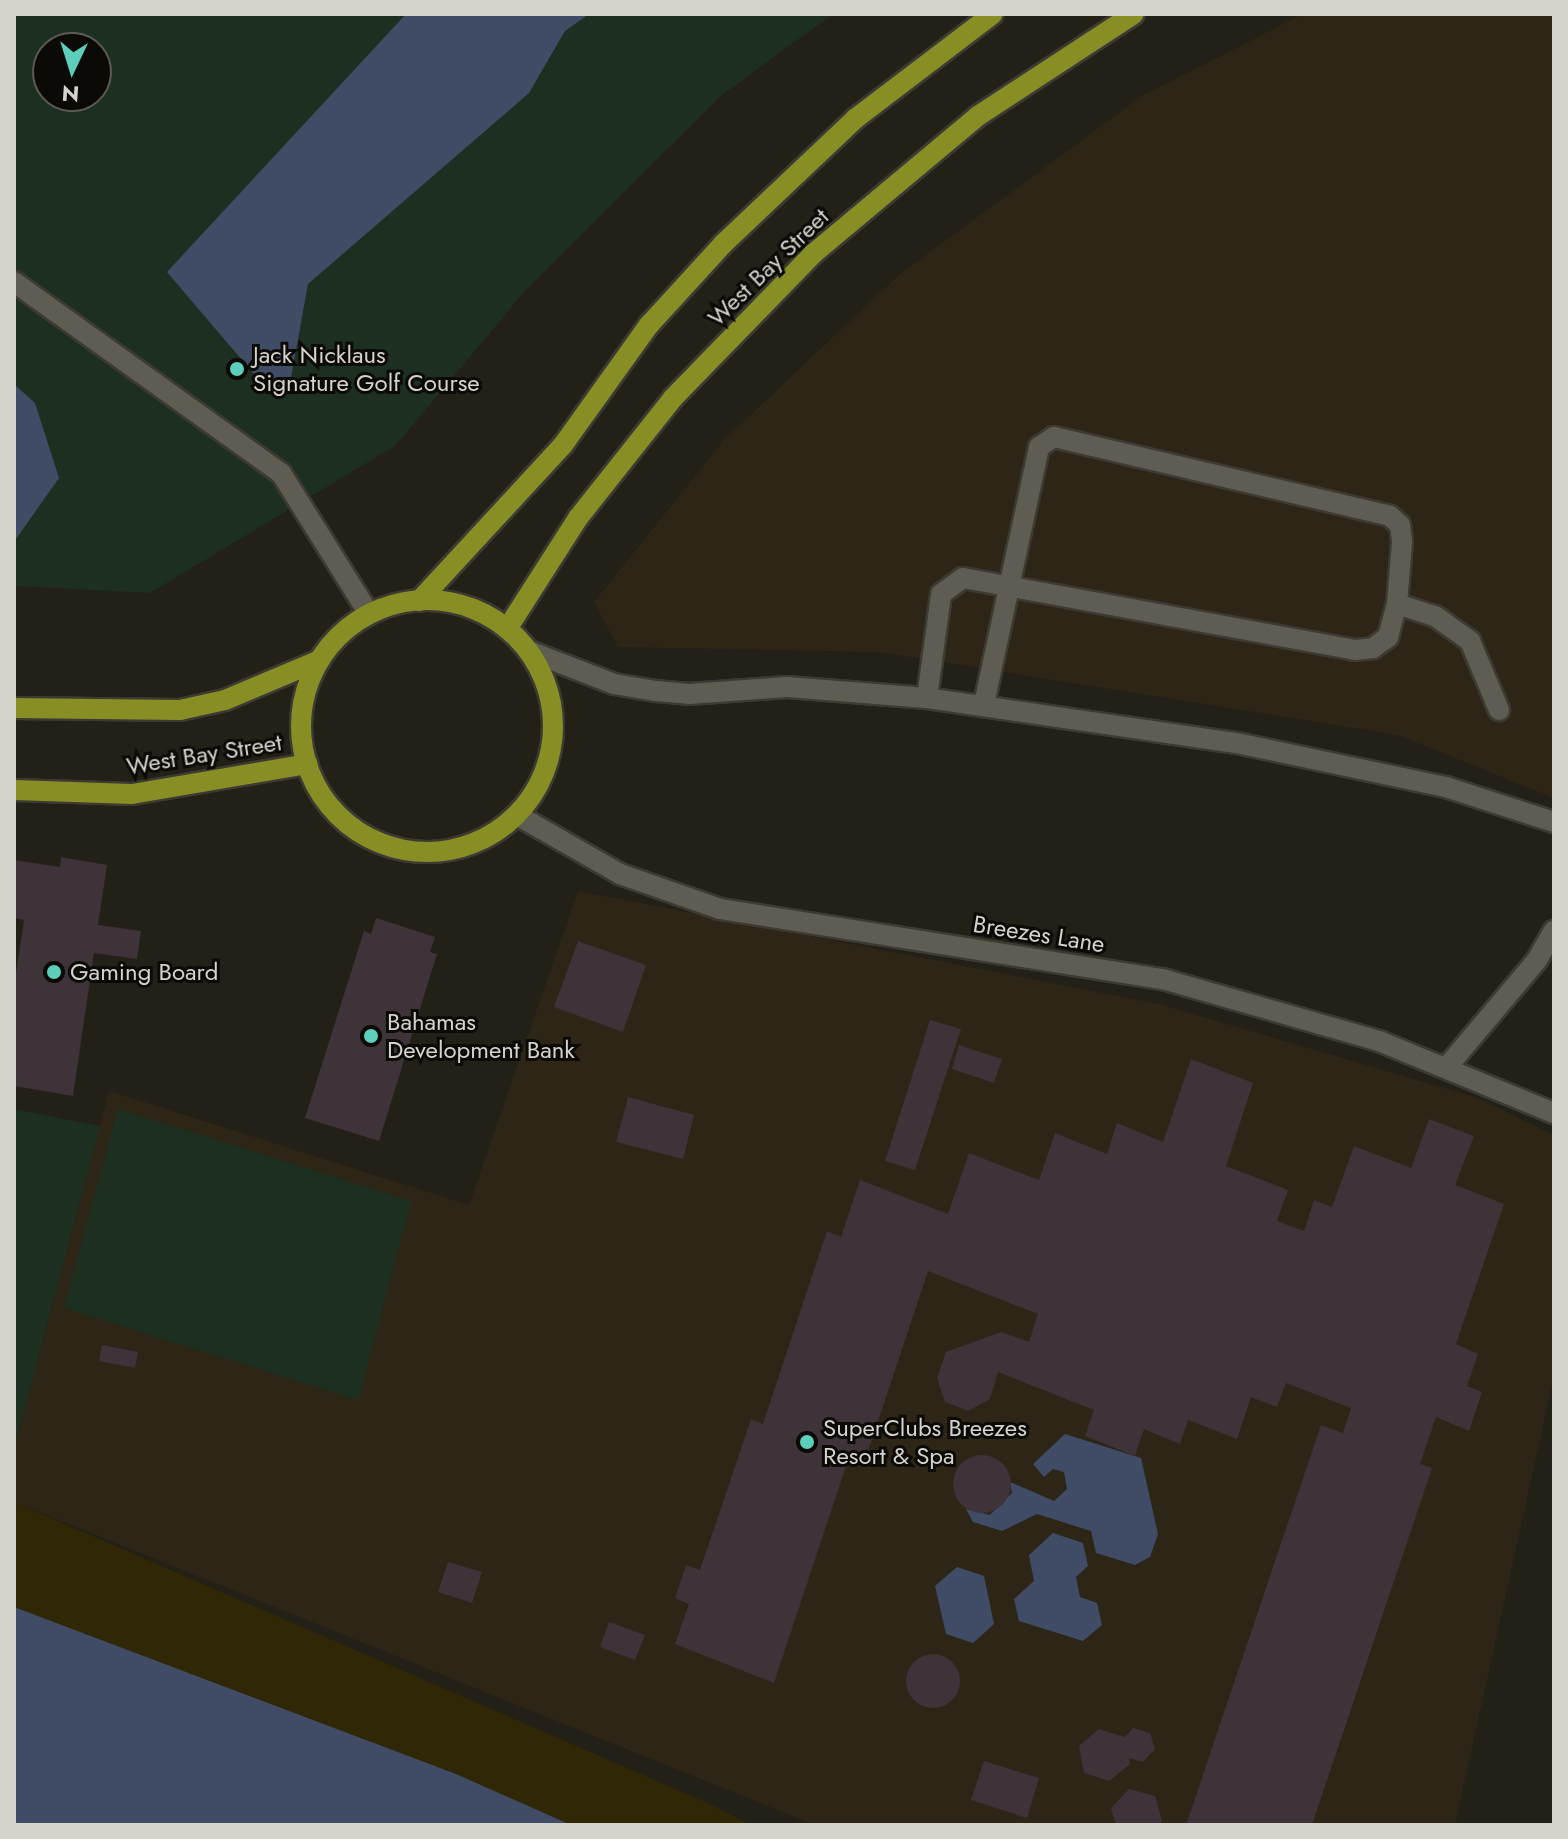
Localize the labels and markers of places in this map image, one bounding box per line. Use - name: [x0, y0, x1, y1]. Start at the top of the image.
- place label: Jack Nicklaus Signature Golf Course: [253, 341, 480, 397]
- marker: Jack Nicklaus Signature Golf Course: [228, 360, 246, 378]
- place label: Gaming Board: [70, 958, 219, 986]
- marker: Gaming Board: [45, 963, 63, 981]
- place label: Bahamas Development Bank: [387, 1008, 575, 1064]
- marker: Bahamas Development Bank: [362, 1027, 380, 1045]
- place label: SuperClubs Breezes Resort & Spa: [823, 1414, 1027, 1470]
- marker: SuperClubs Breezes Resort & Spa: [798, 1433, 816, 1451]

